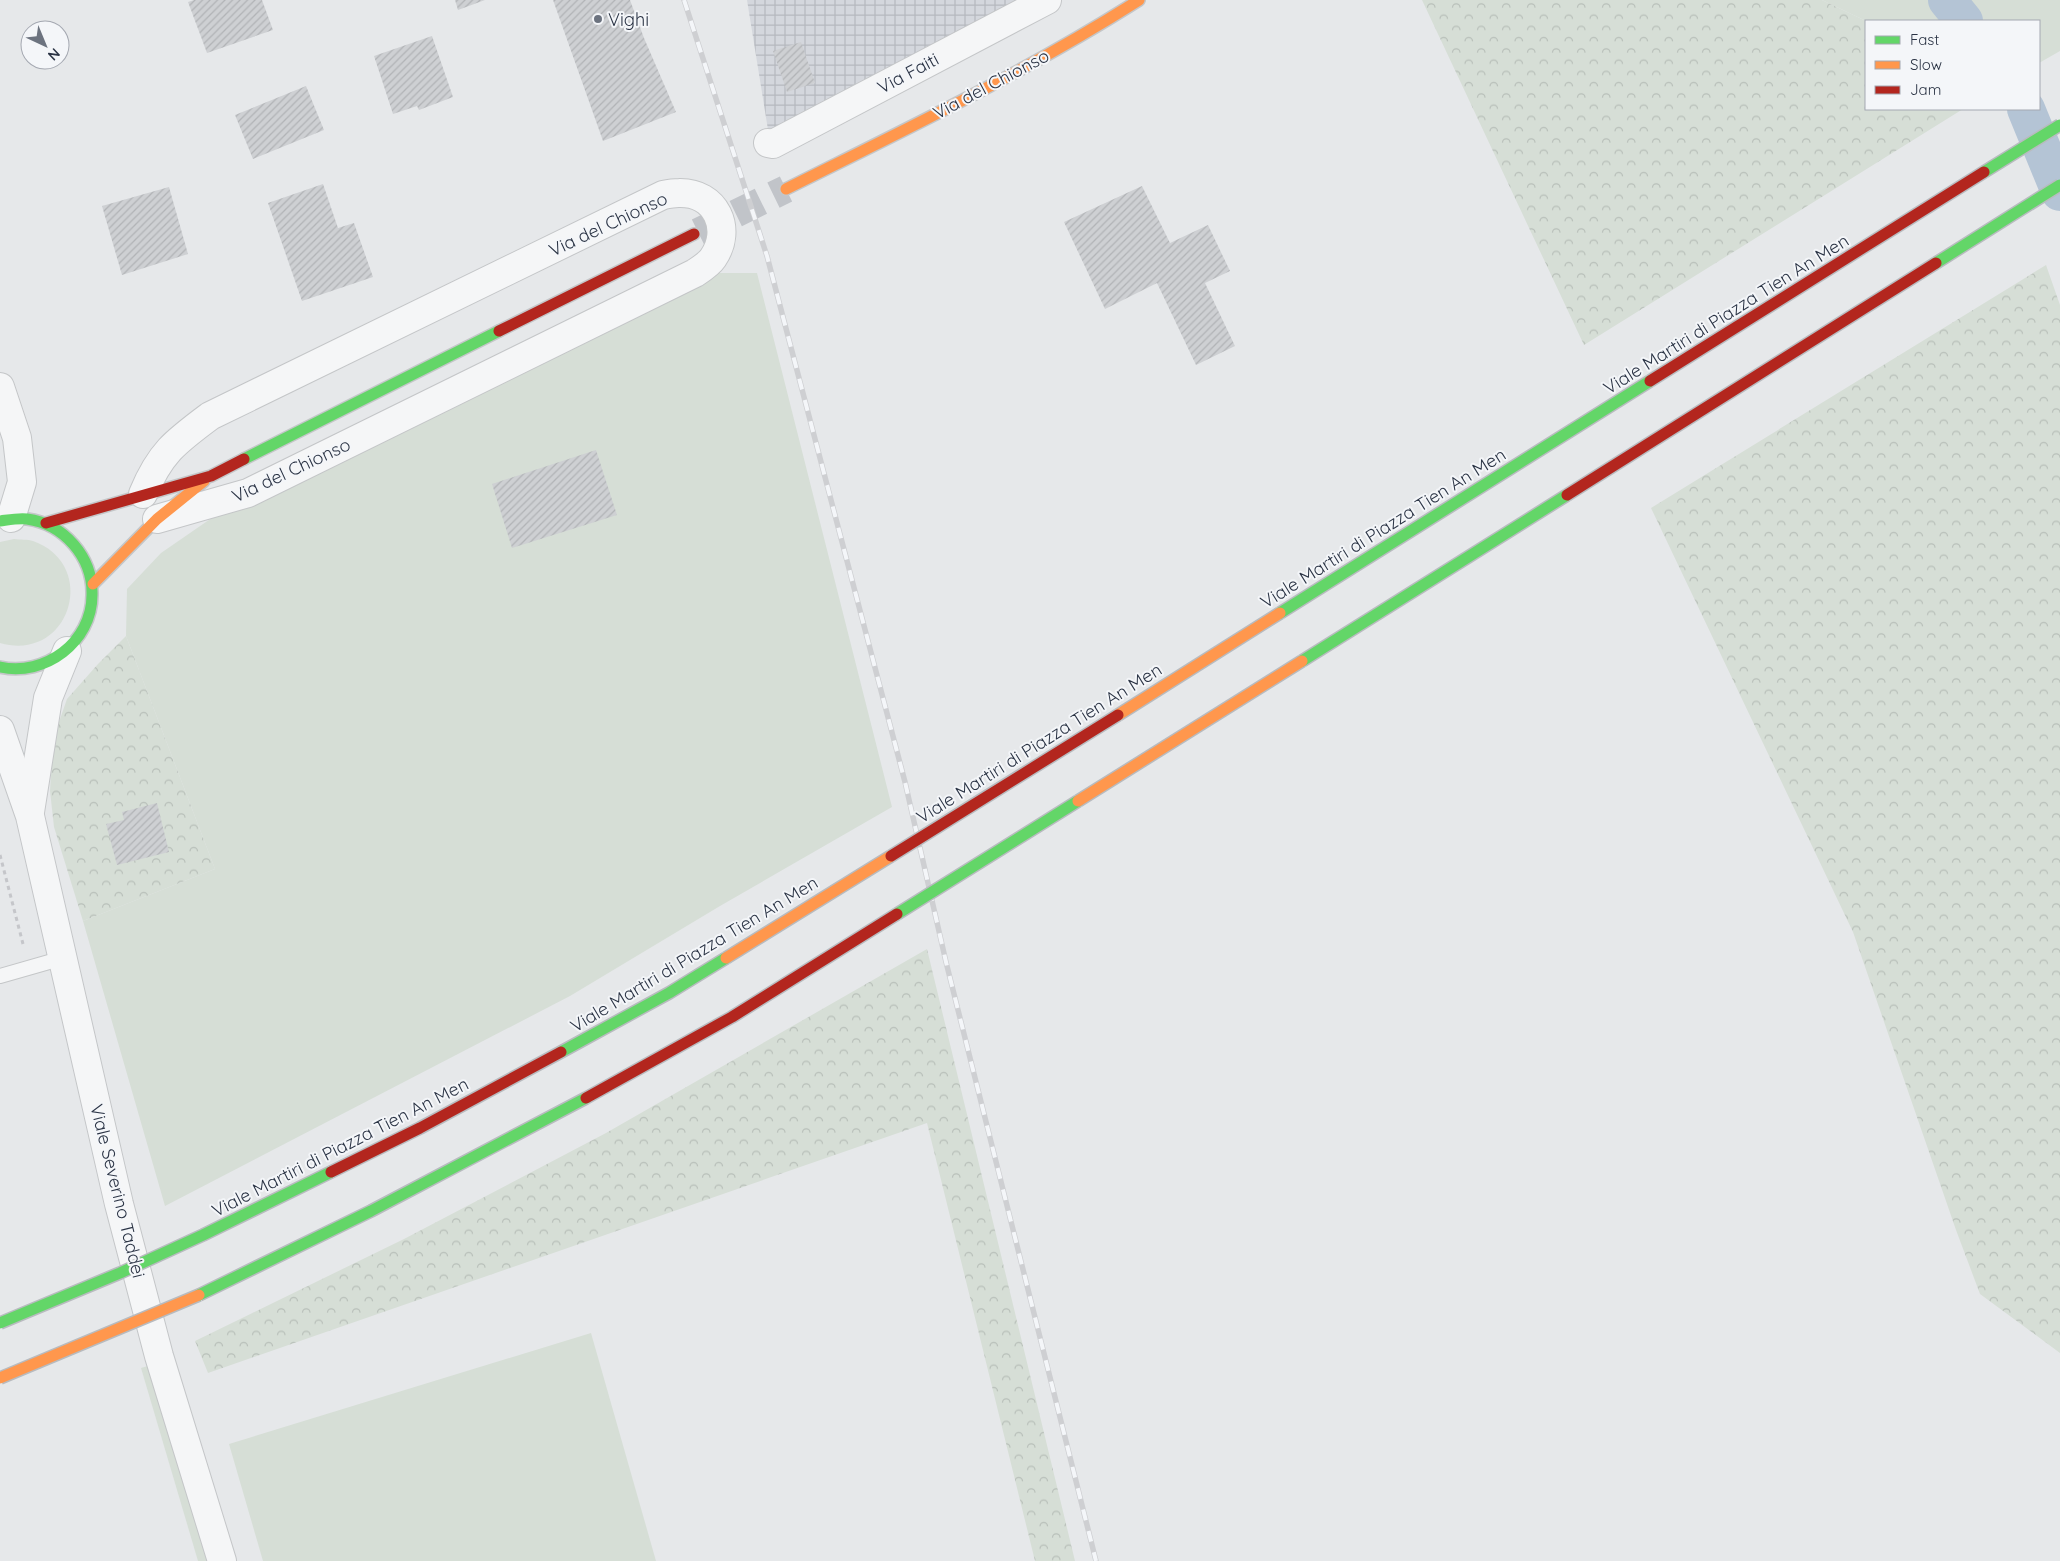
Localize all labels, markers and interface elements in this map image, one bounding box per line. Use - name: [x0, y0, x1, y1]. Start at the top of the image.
- place label: Vighi: [608, 8, 649, 31]
- marker: Vighi: [592, 13, 604, 25]
- north arrow: [20, 20, 70, 70]
- legend: [1865, 20, 2040, 110]
- text: Fast: [1910, 30, 1939, 49]
- text: N: [44, 44, 64, 64]
- street label: Via del Chionso: [929, 44, 1053, 124]
- street label: Via Faiti: [873, 47, 943, 99]
- text: Slow: [1910, 55, 1942, 74]
- text: Jam: [1910, 80, 1941, 99]
- street label: Via del Chionso: [545, 186, 671, 262]
- street label: Viale Martiri di Piazza Tien An Men: [1599, 229, 1853, 399]
- street label: Via del Chionso: [228, 432, 354, 508]
- street label: Viale Martiri di Piazza Tien An Men: [1256, 443, 1510, 613]
- street label: Viale Martiri di Piazza Tien An Men: [912, 658, 1166, 828]
- street label: Viale Martiri di Piazza Tien An Men: [566, 871, 822, 1037]
- street label: Viale Martiri di Piazza Tien An Men: [208, 1072, 472, 1222]
- street label: Viale Severino Taddei: [85, 1102, 151, 1280]

